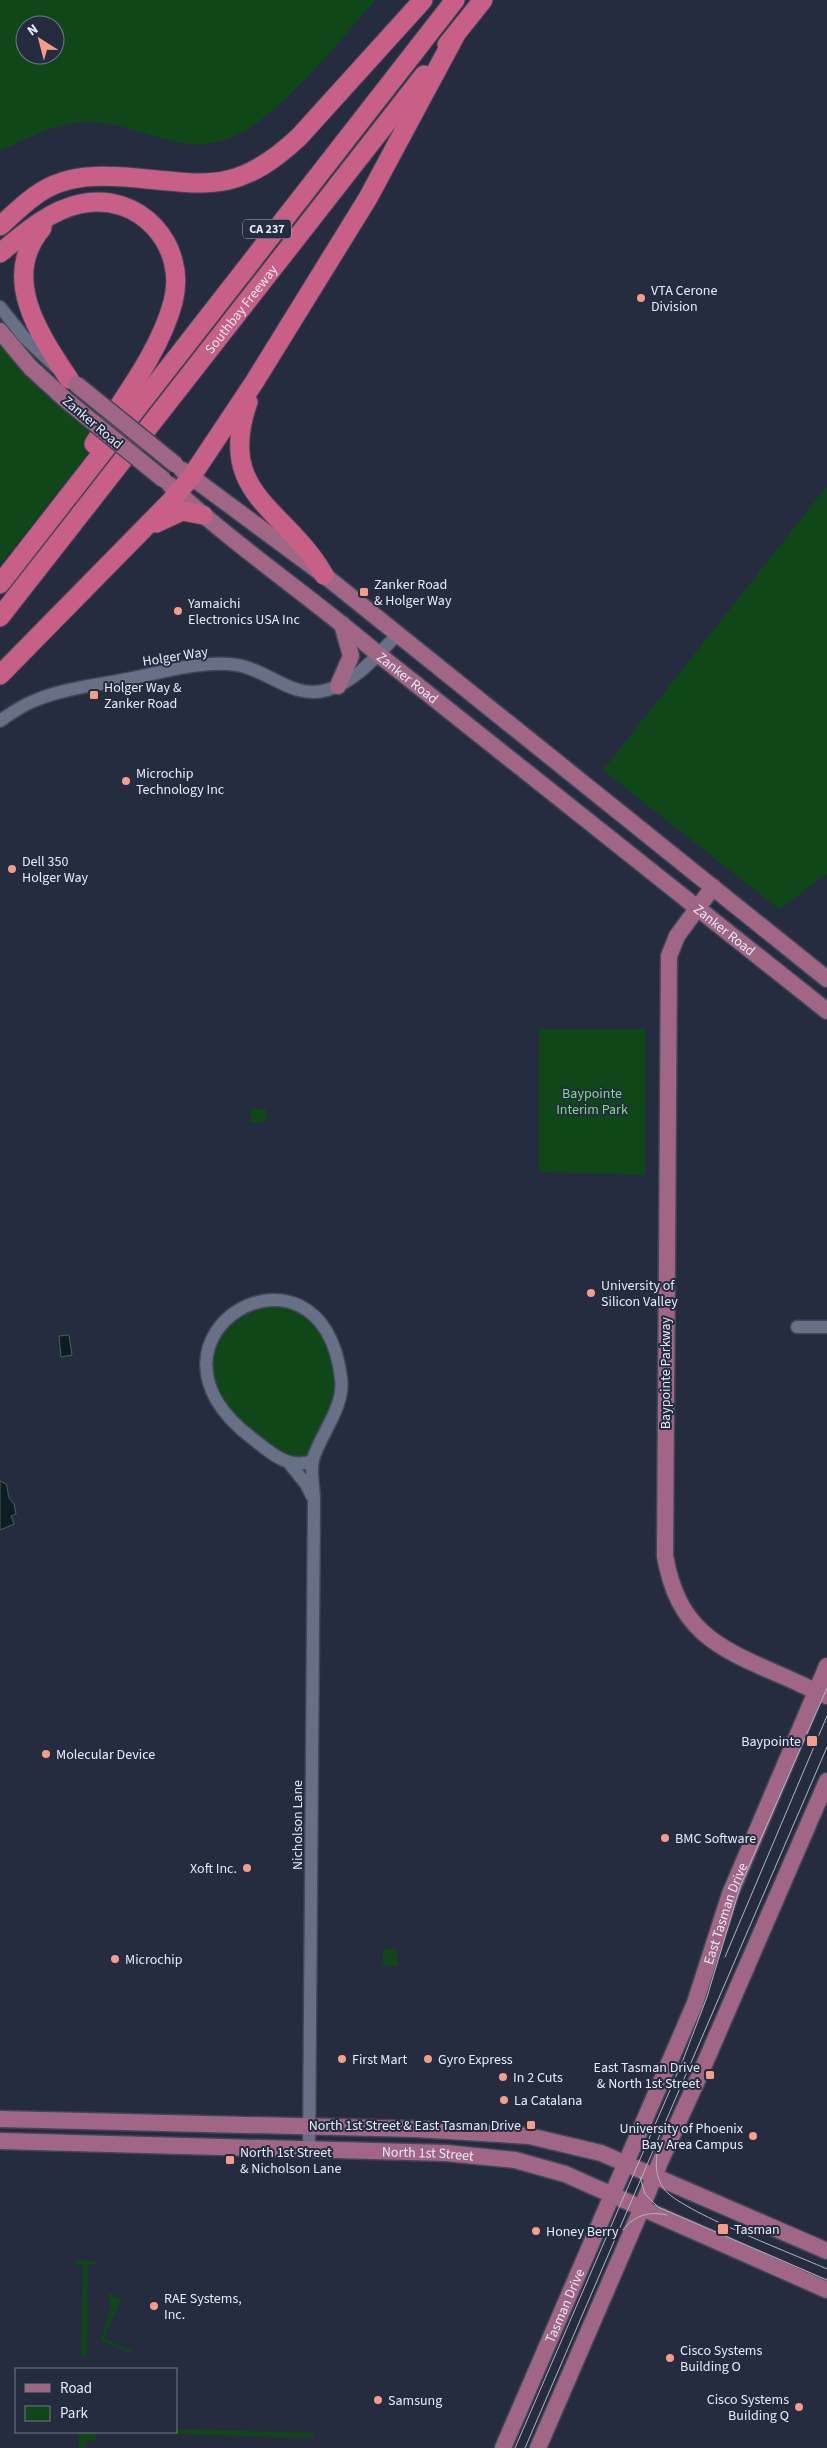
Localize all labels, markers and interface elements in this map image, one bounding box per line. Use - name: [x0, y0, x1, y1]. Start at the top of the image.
- north arrow: [15, 15, 65, 65]
- text: N: [23, 19, 43, 41]
- road number: CA 237: [243, 220, 291, 238]
- street label: Southbay Freeway: [201, 261, 283, 358]
- place label: VTA Cerone Division: [651, 281, 717, 317]
- marker: VTA Cerone Division: [635, 292, 647, 304]
- street label: Zanker Road: [58, 392, 127, 454]
- place label: Zanker Road & Holger Way: [374, 575, 452, 611]
- marker: Zanker Road & Holger Way: [358, 586, 370, 598]
- place label: Yamaichi Electronics USA Inc: [187, 594, 300, 630]
- marker: Yamaichi Electronics USA Inc: [172, 605, 184, 617]
- street label: Holger Way: [141, 642, 210, 672]
- street label: Zanker Road: [372, 648, 442, 709]
- place label: Holger Way & Zanker Road: [104, 678, 182, 714]
- marker: Holger Way & Zanker Road: [88, 689, 100, 701]
- place label: Microchip Technology Inc: [136, 764, 225, 800]
- marker: Microchip Technology Inc: [120, 775, 132, 787]
- place label: Dell 350 Holger Way: [22, 852, 89, 888]
- marker: Dell 350 Holger Way: [6, 863, 18, 875]
- street label: Zanker Road: [689, 900, 759, 961]
- park label: Baypointe Interim Park: [556, 1084, 628, 1120]
- place label: University of Silicon Valley: [601, 1276, 678, 1312]
- marker: University of Silicon Valley: [585, 1287, 597, 1299]
- street label: Baypointe Parkway: [656, 1316, 676, 1429]
- place label: Baypointe: [741, 1732, 801, 1752]
- marker: Baypointe: [805, 1734, 819, 1748]
- place label: Molecular Device: [56, 1745, 155, 1765]
- marker: Molecular Device: [40, 1748, 52, 1760]
- street label: Nicholson Lane: [288, 1780, 308, 1870]
- place label: BMC Software: [675, 1829, 756, 1849]
- marker: BMC Software: [659, 1832, 671, 1844]
- place label: Xoft Inc.: [190, 1859, 237, 1879]
- street label: East Tasman Drive: [699, 1860, 753, 1967]
- marker: Xoft Inc.: [241, 1862, 253, 1874]
- place label: Microchip: [125, 1950, 183, 1970]
- marker: Microchip: [109, 1953, 121, 1965]
- place label: First Mart: [352, 2050, 407, 2070]
- place label: Gyro Express: [438, 2050, 513, 2070]
- marker: First Mart: [336, 2053, 348, 2065]
- marker: Gyro Express: [422, 2053, 434, 2065]
- place label: East Tasman Drive & North 1st Street: [594, 2058, 700, 2094]
- place label: In 2 Cuts: [513, 2068, 563, 2088]
- marker: East Tasman Drive & North 1st Street: [704, 2069, 716, 2081]
- marker: In 2 Cuts: [497, 2071, 509, 2083]
- place label: La Catalana: [514, 2091, 582, 2111]
- marker: La Catalana: [498, 2094, 510, 2106]
- place label: North 1st Street & East Tasman Drive: [309, 2116, 521, 2136]
- marker: North 1st Street & East Tasman Drive: [525, 2119, 537, 2131]
- place label: University of Phoenix Bay Area Campus: [619, 2119, 744, 2155]
- marker: University of Phoenix Bay Area Campus: [747, 2130, 759, 2142]
- street label: North 1st Street: [382, 2142, 475, 2167]
- place label: North 1st Street & Nicholson Lane: [240, 2143, 341, 2179]
- marker: North 1st Street & Nicholson Lane: [224, 2154, 236, 2166]
- place label: Tasman: [734, 2220, 780, 2240]
- place label: Honey Berry: [546, 2222, 619, 2242]
- marker: Tasman: [716, 2222, 730, 2236]
- marker: Honey Berry: [530, 2225, 542, 2237]
- street label: Tasman Drive: [540, 2266, 590, 2346]
- place label: RAE Systems, Inc.: [164, 2289, 242, 2325]
- marker: RAE Systems, Inc.: [148, 2300, 160, 2312]
- place label: Cisco Systems Building O: [680, 2341, 762, 2377]
- marker: Cisco Systems Building O: [664, 2352, 676, 2364]
- legend: [15, 2368, 178, 2433]
- text: Road: [60, 2378, 92, 2399]
- place label: Cisco Systems Building Q: [707, 2390, 789, 2426]
- place label: Samsung: [388, 2391, 442, 2411]
- marker: Samsung: [372, 2394, 384, 2406]
- marker: Cisco Systems Building Q: [793, 2401, 805, 2413]
- text: Park: [60, 2403, 89, 2424]

